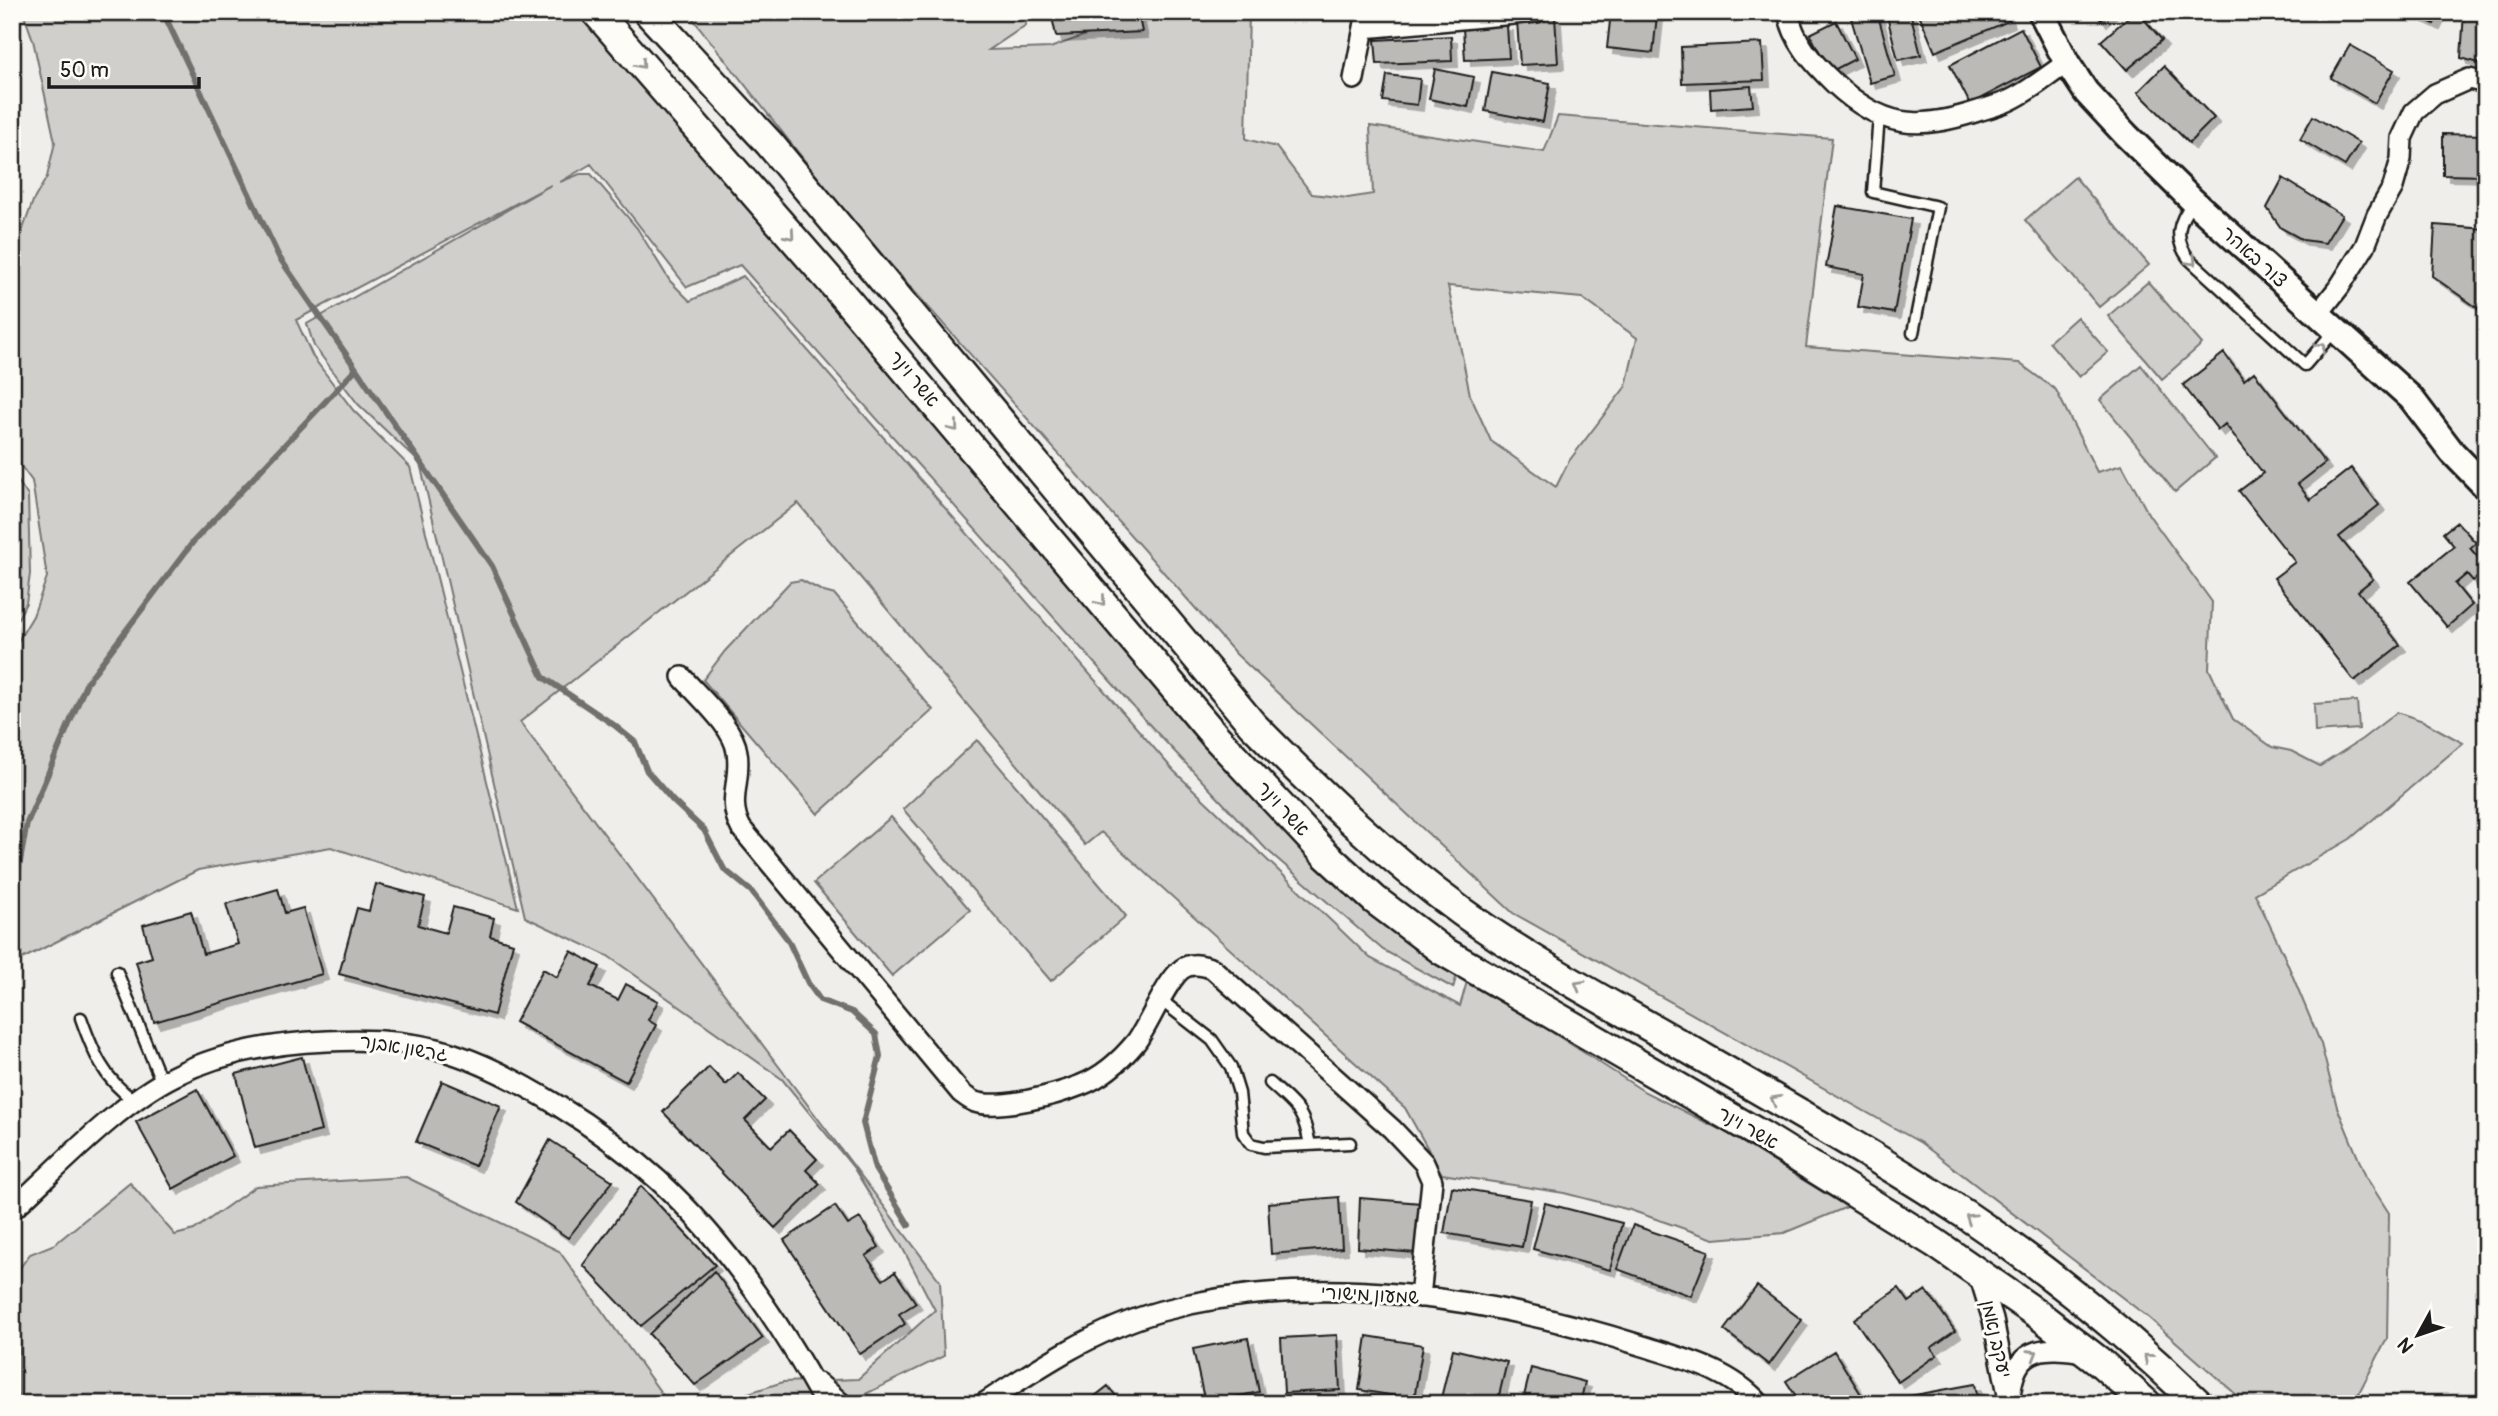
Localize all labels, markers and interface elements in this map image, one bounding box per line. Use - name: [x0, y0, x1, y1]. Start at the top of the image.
- scale bar: [49, 46, 200, 90]
- one-way arrow: [633, 55, 645, 68]
- text: 50 m: [60, 57, 109, 84]
- street label: צור באהר: [2216, 221, 2292, 293]
- one-way arrow: [782, 227, 794, 240]
- one-way arrow: [2183, 253, 2196, 266]
- one-way arrow: [2313, 342, 2325, 355]
- street label: אשר וינר: [884, 346, 945, 412]
- one-way arrow: [946, 418, 958, 431]
- one-way arrow: [1093, 592, 1105, 605]
- street label: אשר וינר: [1252, 777, 1314, 841]
- one-way arrow: [1573, 980, 1586, 993]
- street label: גרשון אבנר: [358, 1029, 450, 1067]
- one-way arrow: [1770, 1095, 1783, 1108]
- street label: אשר וינר: [1713, 1101, 1783, 1155]
- one-way arrow: [1965, 1214, 1978, 1226]
- street label: שמעון מישורי: [1320, 1280, 1420, 1310]
- street label: יעקב נאמן: [1975, 1298, 2017, 1380]
- north arrow: [2382, 1300, 2452, 1370]
- text: N: [2392, 1333, 2419, 1358]
- one-way arrow: [2025, 1349, 2038, 1362]
- one-way arrow: [2143, 1354, 2156, 1366]

